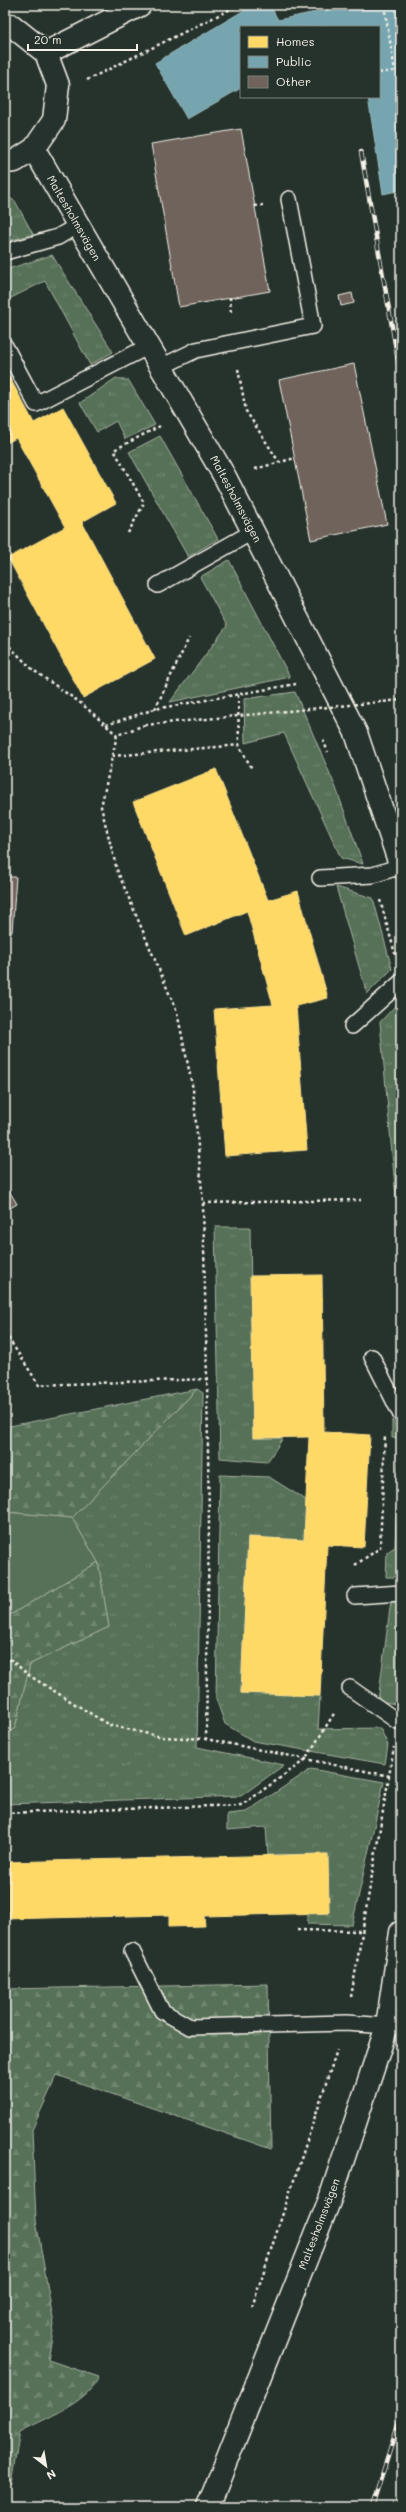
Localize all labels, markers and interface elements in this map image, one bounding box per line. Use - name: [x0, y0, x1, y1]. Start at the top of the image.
- scale bar: [28, 26, 137, 52]
- legend: [240, 26, 380, 98]
- text: 20 m: [34, 31, 62, 47]
- text: Homes: [276, 33, 315, 49]
- text: Public: [276, 53, 311, 69]
- text: Other: [276, 73, 311, 89]
- street label: Maltesholmsvägen: [44, 172, 105, 263]
- street label: Maltesholmsvägen: [207, 453, 266, 545]
- street label: Maltesholmsvägen: [294, 2176, 343, 2272]
- north arrow: [26, 2446, 66, 2486]
- text: N: [44, 2466, 59, 2484]

